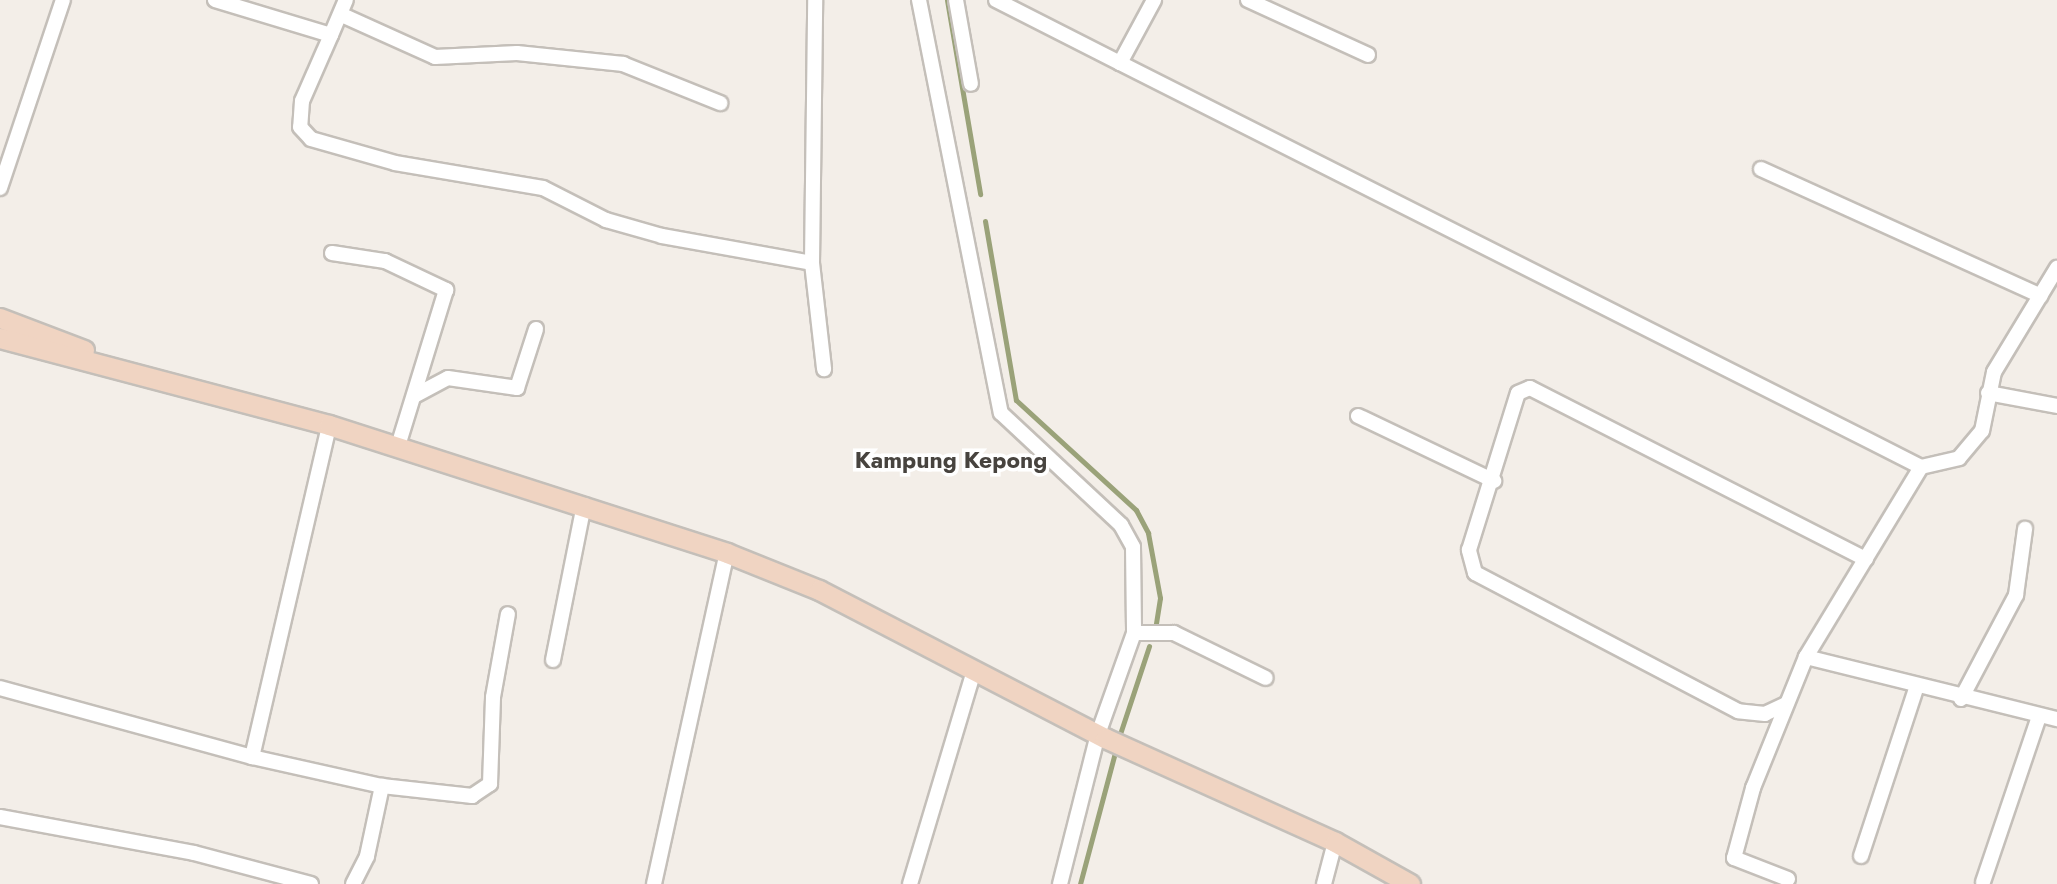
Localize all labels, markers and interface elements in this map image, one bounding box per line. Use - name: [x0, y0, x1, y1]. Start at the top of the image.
- district label: Kampung Kepong: [855, 446, 1047, 474]

